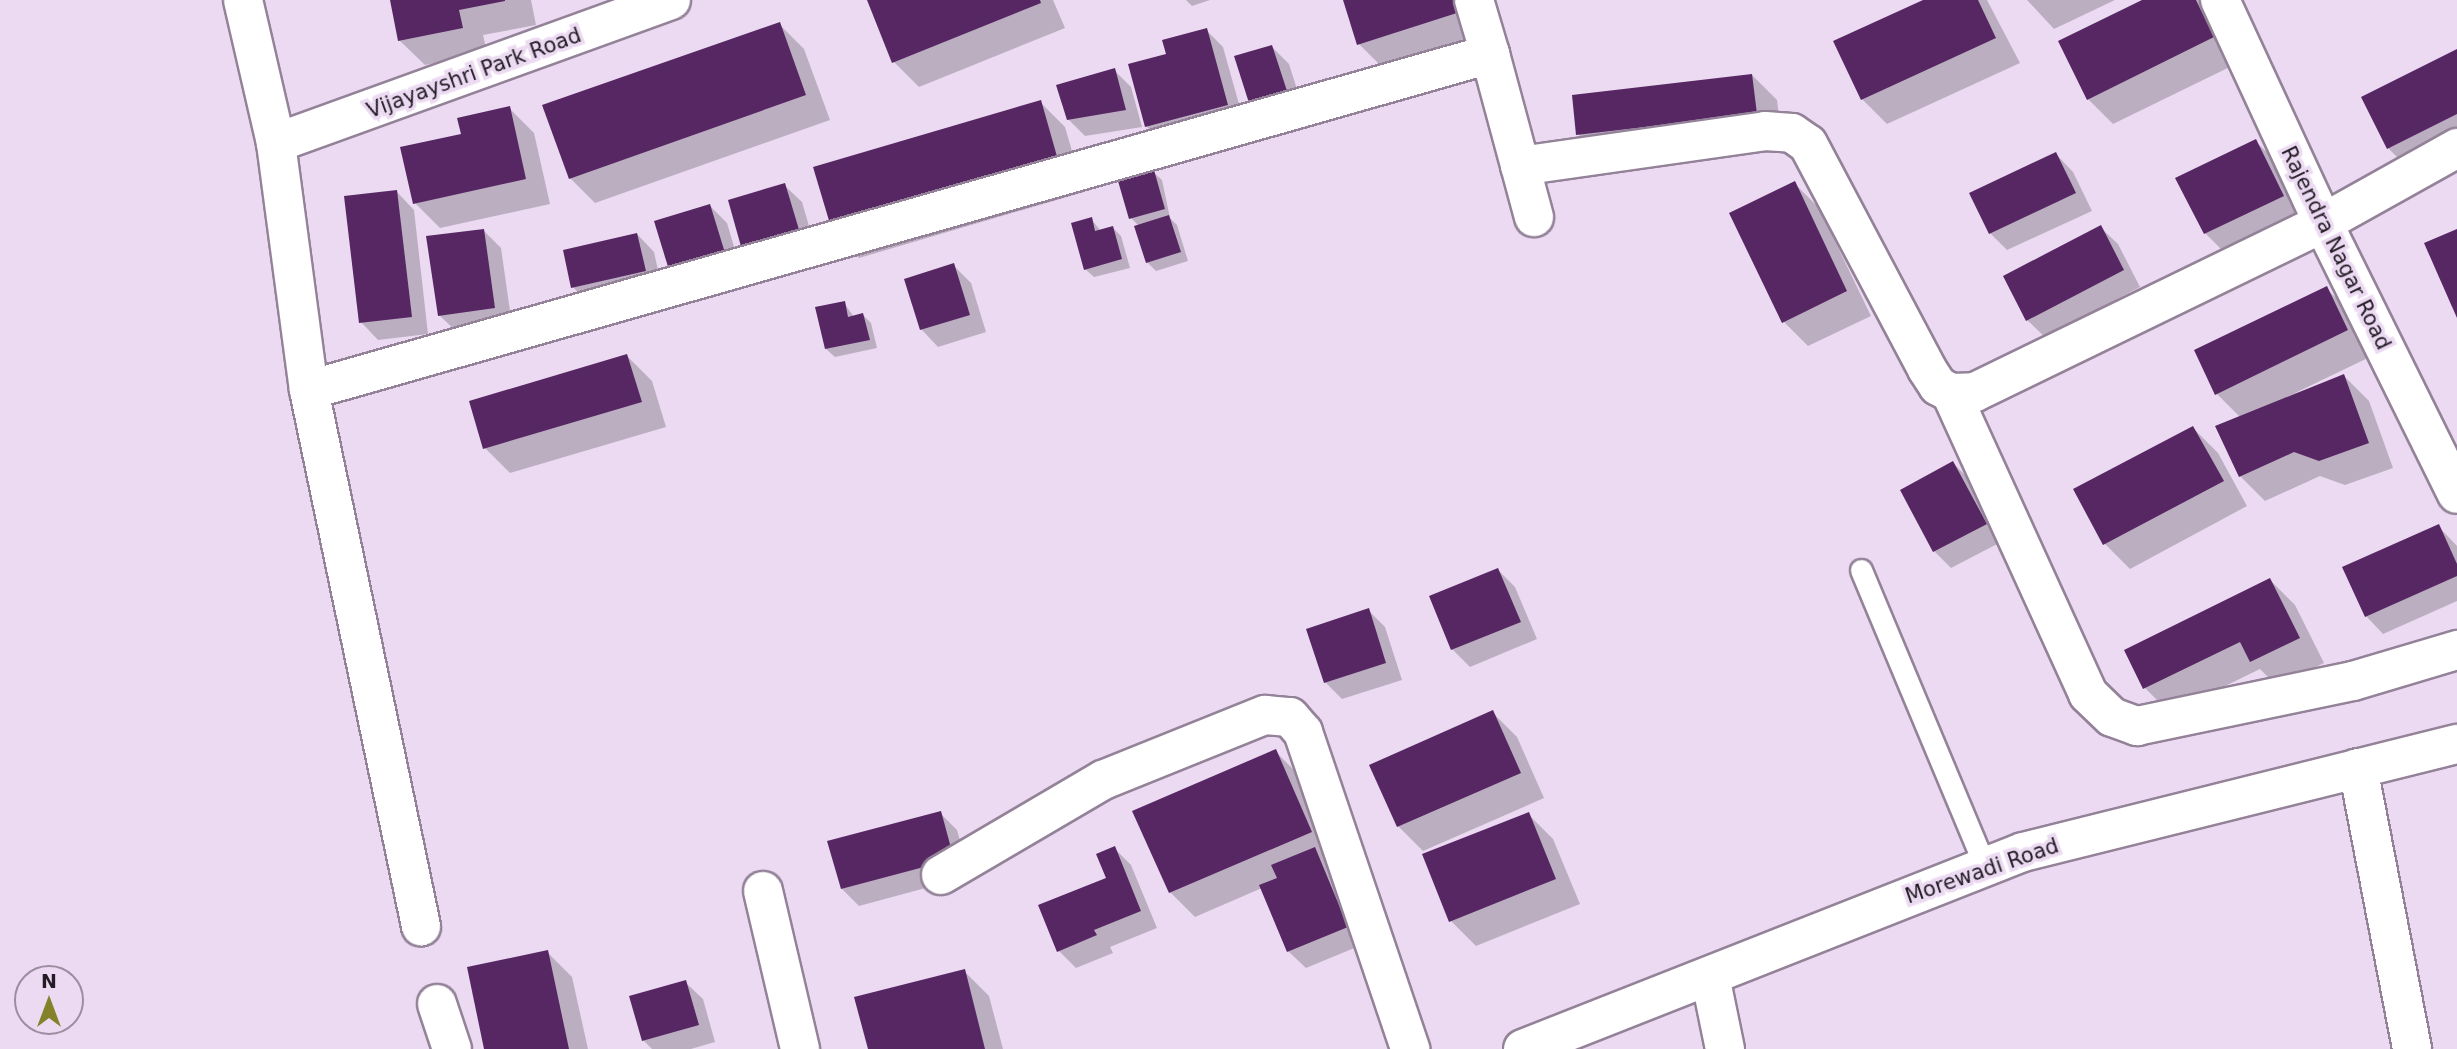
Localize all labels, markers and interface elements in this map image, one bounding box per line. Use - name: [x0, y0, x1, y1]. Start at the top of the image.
- street label: Vijayayshri Park Road: [363, 22, 585, 124]
- street label: Rajendra Nagar Road: [2276, 142, 2396, 354]
- street label: Morewadi Road: [1902, 833, 2062, 909]
- north arrow: [14, 965, 84, 1035]
- text: N: [41, 970, 57, 992]

